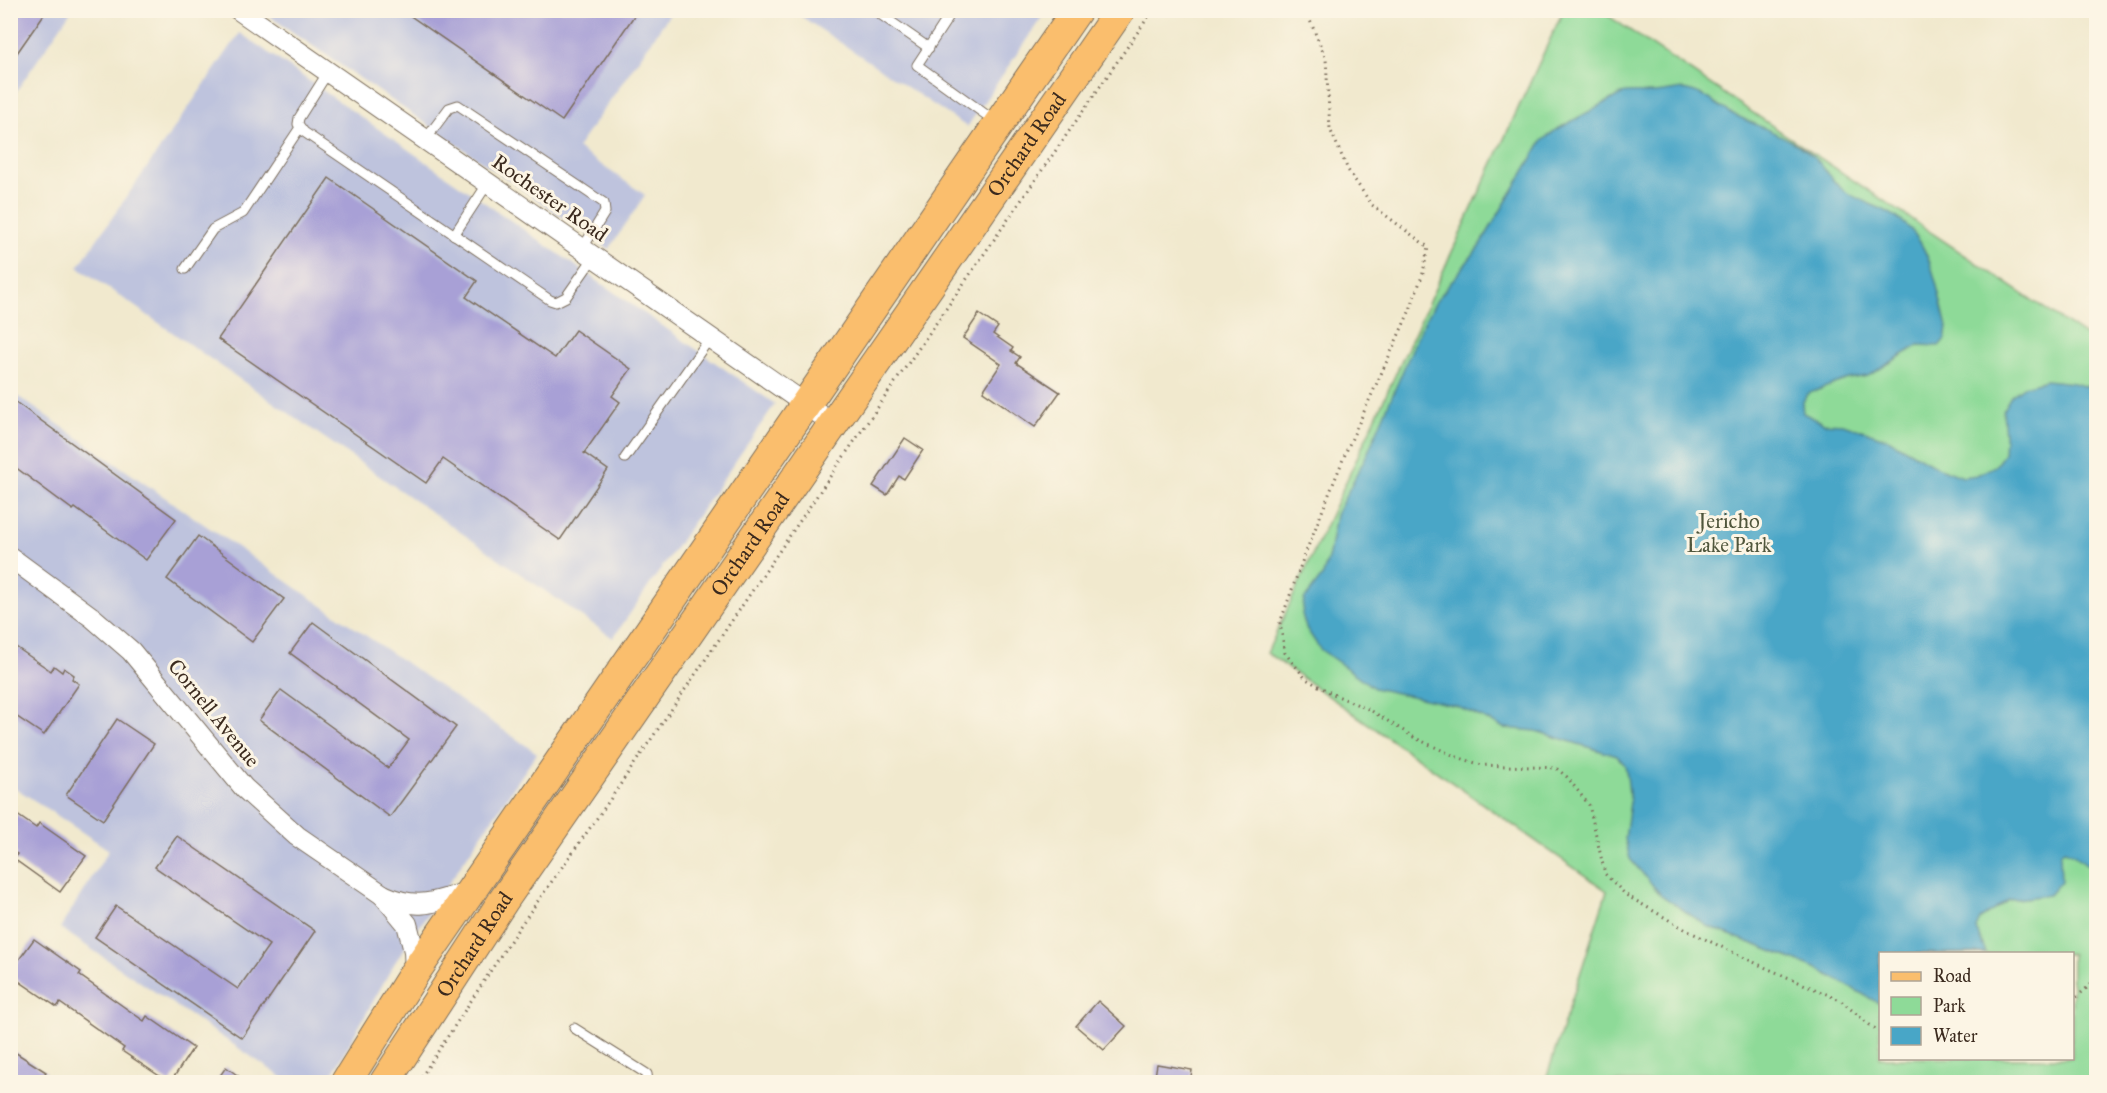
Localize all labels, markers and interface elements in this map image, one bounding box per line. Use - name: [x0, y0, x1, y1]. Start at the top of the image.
- street label: Orchard Road: [982, 87, 1072, 202]
- street label: Rochester Road: [487, 148, 613, 248]
- street label: Orchard Road: [705, 487, 795, 601]
- park label: Jericho Lake Park: [1686, 508, 1772, 558]
- street label: Cornell Avenue: [162, 654, 266, 773]
- street label: Orchard Road: [431, 886, 519, 1002]
- legend: [1879, 952, 2074, 1060]
- text: Road: [1933, 965, 1971, 987]
- text: Park: [1933, 995, 1966, 1017]
- text: Water: [1933, 1025, 1978, 1047]

